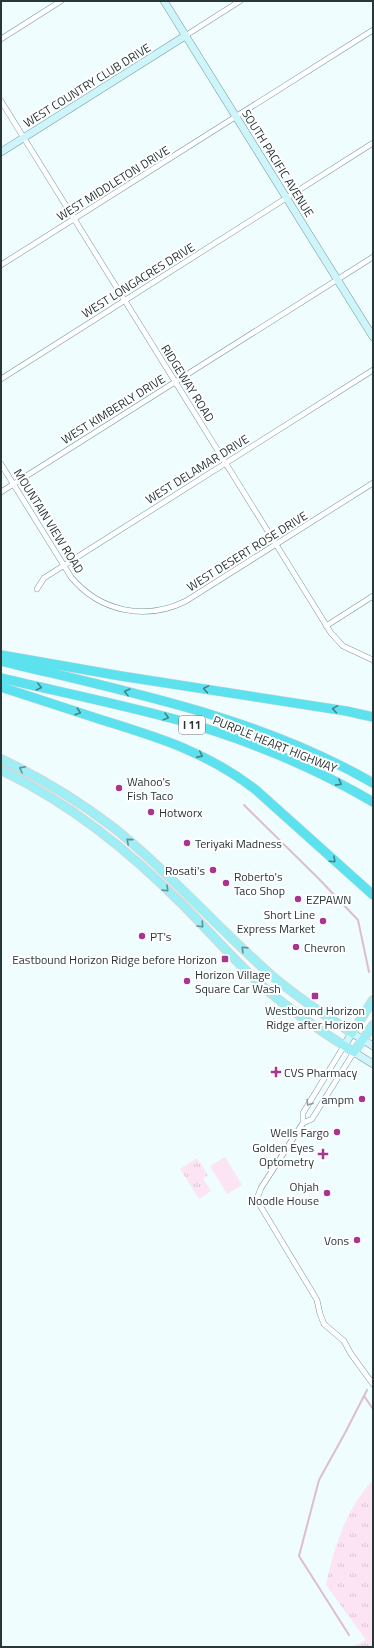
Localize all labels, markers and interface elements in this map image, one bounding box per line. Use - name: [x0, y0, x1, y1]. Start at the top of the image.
- street label: WEST COUNTRY CLUB DRIVE: [20, 38, 155, 132]
- street label: SOUTH PACIFIC AVENUE: [237, 105, 319, 221]
- street label: WEST MIDDLETON DRIVE: [53, 140, 173, 226]
- street label: WEST LONGACRES DRIVE: [78, 237, 198, 323]
- street label: RIDGEWAY ROAD: [157, 341, 220, 426]
- street label: WEST KIMBERLY DRIVE: [57, 369, 169, 449]
- street label: WEST DELAMAR DRIVE: [142, 429, 253, 509]
- street label: MOUNTAIN VIEW ROAD: [9, 465, 89, 577]
- street label: WEST DESERT ROSE DRIVE: [183, 506, 311, 596]
- one-way arrow: [36, 683, 42, 691]
- one-way arrow: [203, 685, 210, 694]
- one-way arrow: [124, 688, 131, 696]
- one-way arrow: [332, 705, 338, 714]
- one-way arrow: [74, 707, 81, 716]
- street label: PURPLE HEART HIGHWAY: [210, 710, 340, 778]
- one-way arrow: [162, 712, 169, 721]
- road number: I 11: [179, 716, 205, 734]
- one-way arrow: [196, 750, 204, 758]
- one-way arrow: [18, 766, 26, 773]
- place label: Wahoo's Fish Taco: [127, 772, 173, 805]
- one-way arrow: [335, 778, 342, 786]
- marker: Wahoo's Fish Taco: [114, 783, 124, 793]
- place label: Hotworx: [159, 803, 203, 822]
- marker: Hotworx: [146, 807, 156, 817]
- place label: Teriyaki Madness: [195, 834, 282, 853]
- one-way arrow: [126, 838, 134, 846]
- marker: Teriyaki Madness: [182, 838, 192, 848]
- one-way arrow: [328, 855, 336, 863]
- place label: Rosati's: [165, 861, 205, 880]
- marker: Rosati's: [208, 865, 218, 875]
- place label: Roberto's Taco Shop: [234, 867, 285, 900]
- marker: Roberto's Taco Shop: [221, 878, 231, 888]
- one-way arrow: [161, 884, 169, 892]
- place label: EZPAWN: [306, 890, 351, 909]
- marker: EZPAWN: [293, 894, 303, 904]
- place label: Short Line Express Market: [237, 905, 316, 938]
- marker: Short Line Express Market: [318, 916, 328, 926]
- one-way arrow: [197, 920, 204, 928]
- place label: PT's: [150, 927, 172, 946]
- marker: PT's: [137, 931, 147, 941]
- place label: Chevron: [304, 938, 346, 957]
- marker: Chevron: [291, 942, 301, 952]
- one-way arrow: [241, 947, 249, 954]
- place label: Eastbound Horizon Ridge before Horizon: [12, 950, 217, 969]
- marker: Eastbound Horizon Ridge before Horizon: [220, 954, 230, 964]
- place label: Horizon Village Square Car Wash: [195, 965, 281, 998]
- marker: Horizon Village Square Car Wash: [182, 976, 192, 986]
- marker: Westbound Horizon Ridge after Horizon: [310, 991, 320, 1001]
- place label: Westbound Horizon Ridge after Horizon: [265, 1001, 365, 1034]
- place label: CVS Pharmacy: [284, 1063, 358, 1082]
- marker: CVS Pharmacy: [271, 1067, 281, 1077]
- place label: ampm: [322, 1090, 354, 1109]
- marker: ampm: [357, 1094, 367, 1104]
- one-way arrow: [307, 1099, 314, 1106]
- place label: Wells Fargo: [270, 1123, 329, 1142]
- marker: Wells Fargo: [332, 1127, 342, 1137]
- place label: Golden Eyes Optometry: [252, 1138, 314, 1171]
- marker: Golden Eyes Optometry: [317, 1148, 329, 1160]
- place label: Ohjah Noodle House: [248, 1177, 319, 1210]
- marker: Ohjah Noodle House: [322, 1188, 332, 1198]
- place label: Vons: [324, 1231, 349, 1250]
- marker: Vons: [352, 1235, 362, 1245]

